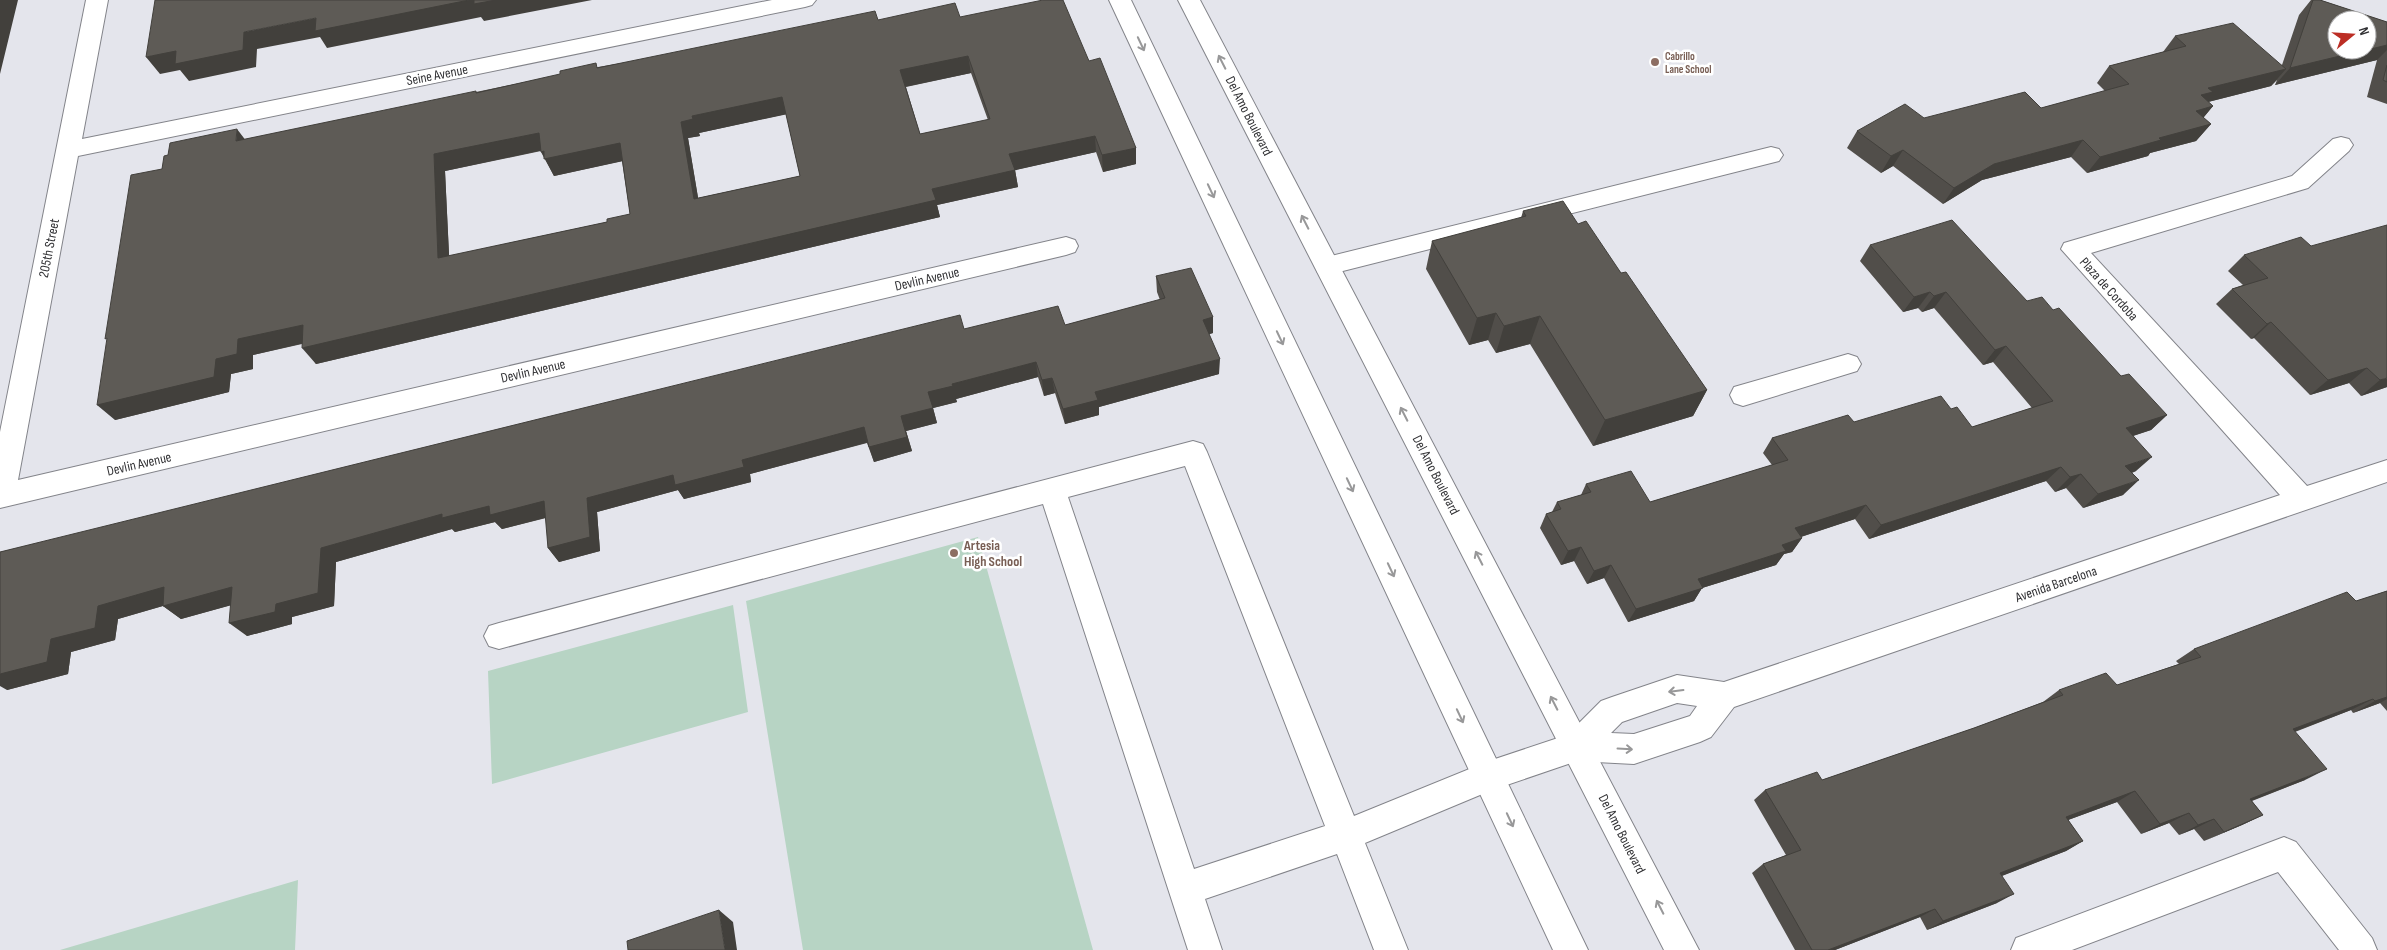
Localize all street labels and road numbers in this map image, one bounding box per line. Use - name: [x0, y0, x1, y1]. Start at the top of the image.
- street label: Seine Avenue: [405, 61, 469, 89]
- street label: Del Amo Boulevard: [1222, 73, 1276, 159]
- street label: 205th Street: [35, 217, 63, 279]
- street label: Plaza de Cordoba: [2076, 254, 2142, 324]
- street label: Devlin Avenue: [893, 263, 961, 295]
- street label: Devlin Avenue: [499, 355, 567, 387]
- street label: Del Amo Boulevard: [1409, 432, 1463, 518]
- street label: Devlin Avenue: [105, 448, 173, 480]
- street label: Avenida Barcelona: [2012, 562, 2099, 606]
- street label: Del Amo Boulevard: [1595, 791, 1649, 877]

